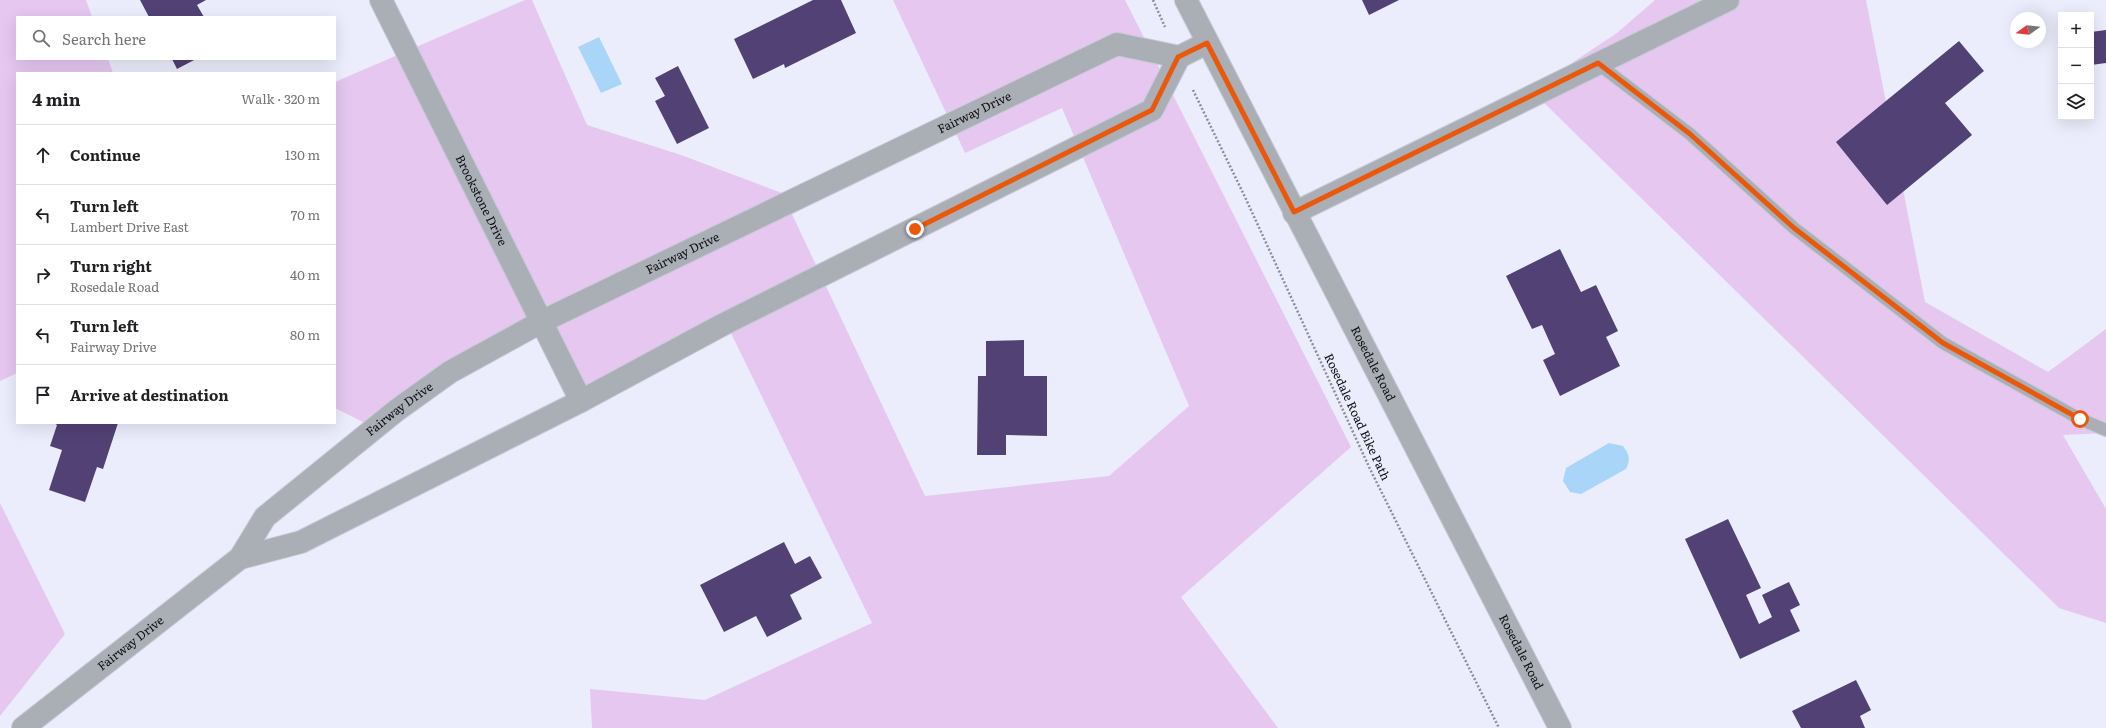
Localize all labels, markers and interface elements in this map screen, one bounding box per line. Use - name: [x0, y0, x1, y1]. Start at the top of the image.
- north arrow: [2010, 12, 2046, 48]
- map controls: [2058, 12, 2094, 120]
- button: +: [2058, 12, 2094, 48]
- search box: [16, 16, 336, 60]
- icon: search: [30, 27, 52, 49]
- text: Search here: [62, 27, 146, 50]
- button: −: [2058, 48, 2094, 84]
- button: layers: [2058, 84, 2094, 120]
- text: 4 min: [32, 86, 81, 111]
- street label: Fairway Drive: [934, 86, 1014, 137]
- text: Walk · 320 m: [241, 89, 320, 108]
- text: Continue: [70, 143, 140, 166]
- icon: ahead: [32, 144, 54, 166]
- text: 130 m: [285, 145, 320, 164]
- street label: Brookstone Drive: [452, 151, 512, 249]
- text: Turn left: [70, 194, 139, 217]
- icon: left: [32, 204, 54, 226]
- text: 70 m: [291, 205, 320, 224]
- text: Lambert Drive East: [70, 217, 189, 236]
- route end: [906, 220, 924, 238]
- street label: Fairway Drive: [642, 227, 722, 278]
- text: Turn right: [70, 254, 152, 277]
- icon: right: [32, 264, 54, 286]
- text: 40 m: [290, 265, 320, 284]
- text: Rosedale Road: [70, 277, 159, 296]
- text: Turn left: [70, 314, 139, 337]
- street label: Rosedale Road: [1347, 323, 1401, 405]
- icon: left: [32, 324, 54, 346]
- text: 80 m: [290, 325, 320, 344]
- text: Fairway Drive: [70, 337, 157, 356]
- street label: Rosedale Road Bike Path: [1320, 350, 1395, 483]
- street label: Fairway Drive: [362, 377, 436, 440]
- text: Arrive at destination: [70, 383, 229, 406]
- icon: arrive: [32, 384, 54, 406]
- route start: [2071, 410, 2089, 428]
- street label: Fairway Drive: [93, 611, 167, 674]
- street label: Rosedale Road: [1495, 611, 1549, 693]

